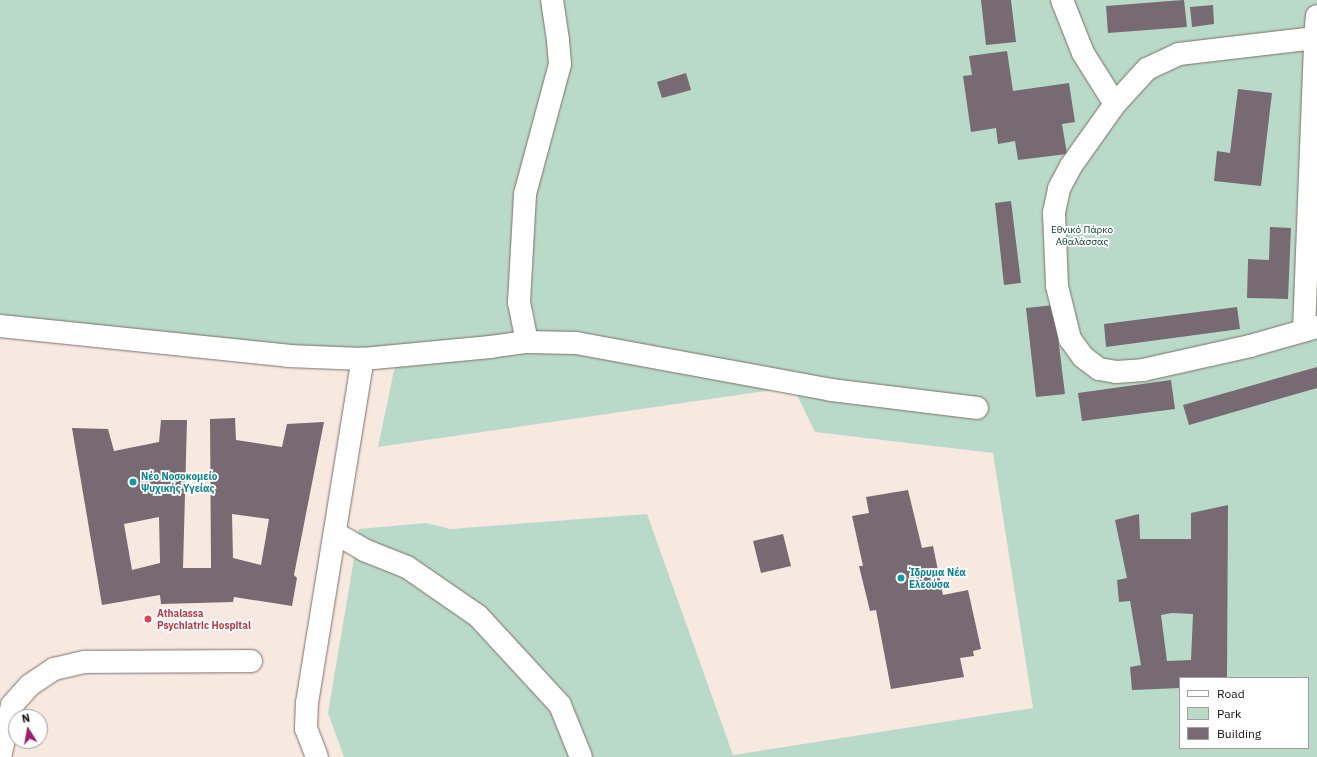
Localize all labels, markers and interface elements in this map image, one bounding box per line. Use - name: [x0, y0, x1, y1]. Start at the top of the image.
- park label: Εθνικό Πάρκο Αθαλάσσας: [1051, 223, 1113, 246]
- place label: Νέο Νοσοκομείο Ψυχικής Υγείας: [141, 470, 217, 494]
- marker: Νέο Νοσοκομείο Ψυχικής Υγείας: [128, 477, 138, 487]
- place label: Ίδρυμα Νέα Ελεούσα: [909, 566, 966, 590]
- marker: Ίδρυμα Νέα Ελεούσα: [896, 573, 906, 583]
- place label: Athalassa Psychiatric Hospital: [157, 607, 251, 630]
- marker: Athalassa Psychiatric Hospital: [142, 613, 154, 625]
- legend: [1179, 677, 1309, 749]
- text: Road: [1217, 686, 1245, 701]
- text: Park: [1217, 706, 1241, 721]
- north arrow: [8, 709, 48, 749]
- text: N: [21, 711, 31, 726]
- text: Building: [1217, 726, 1261, 741]

